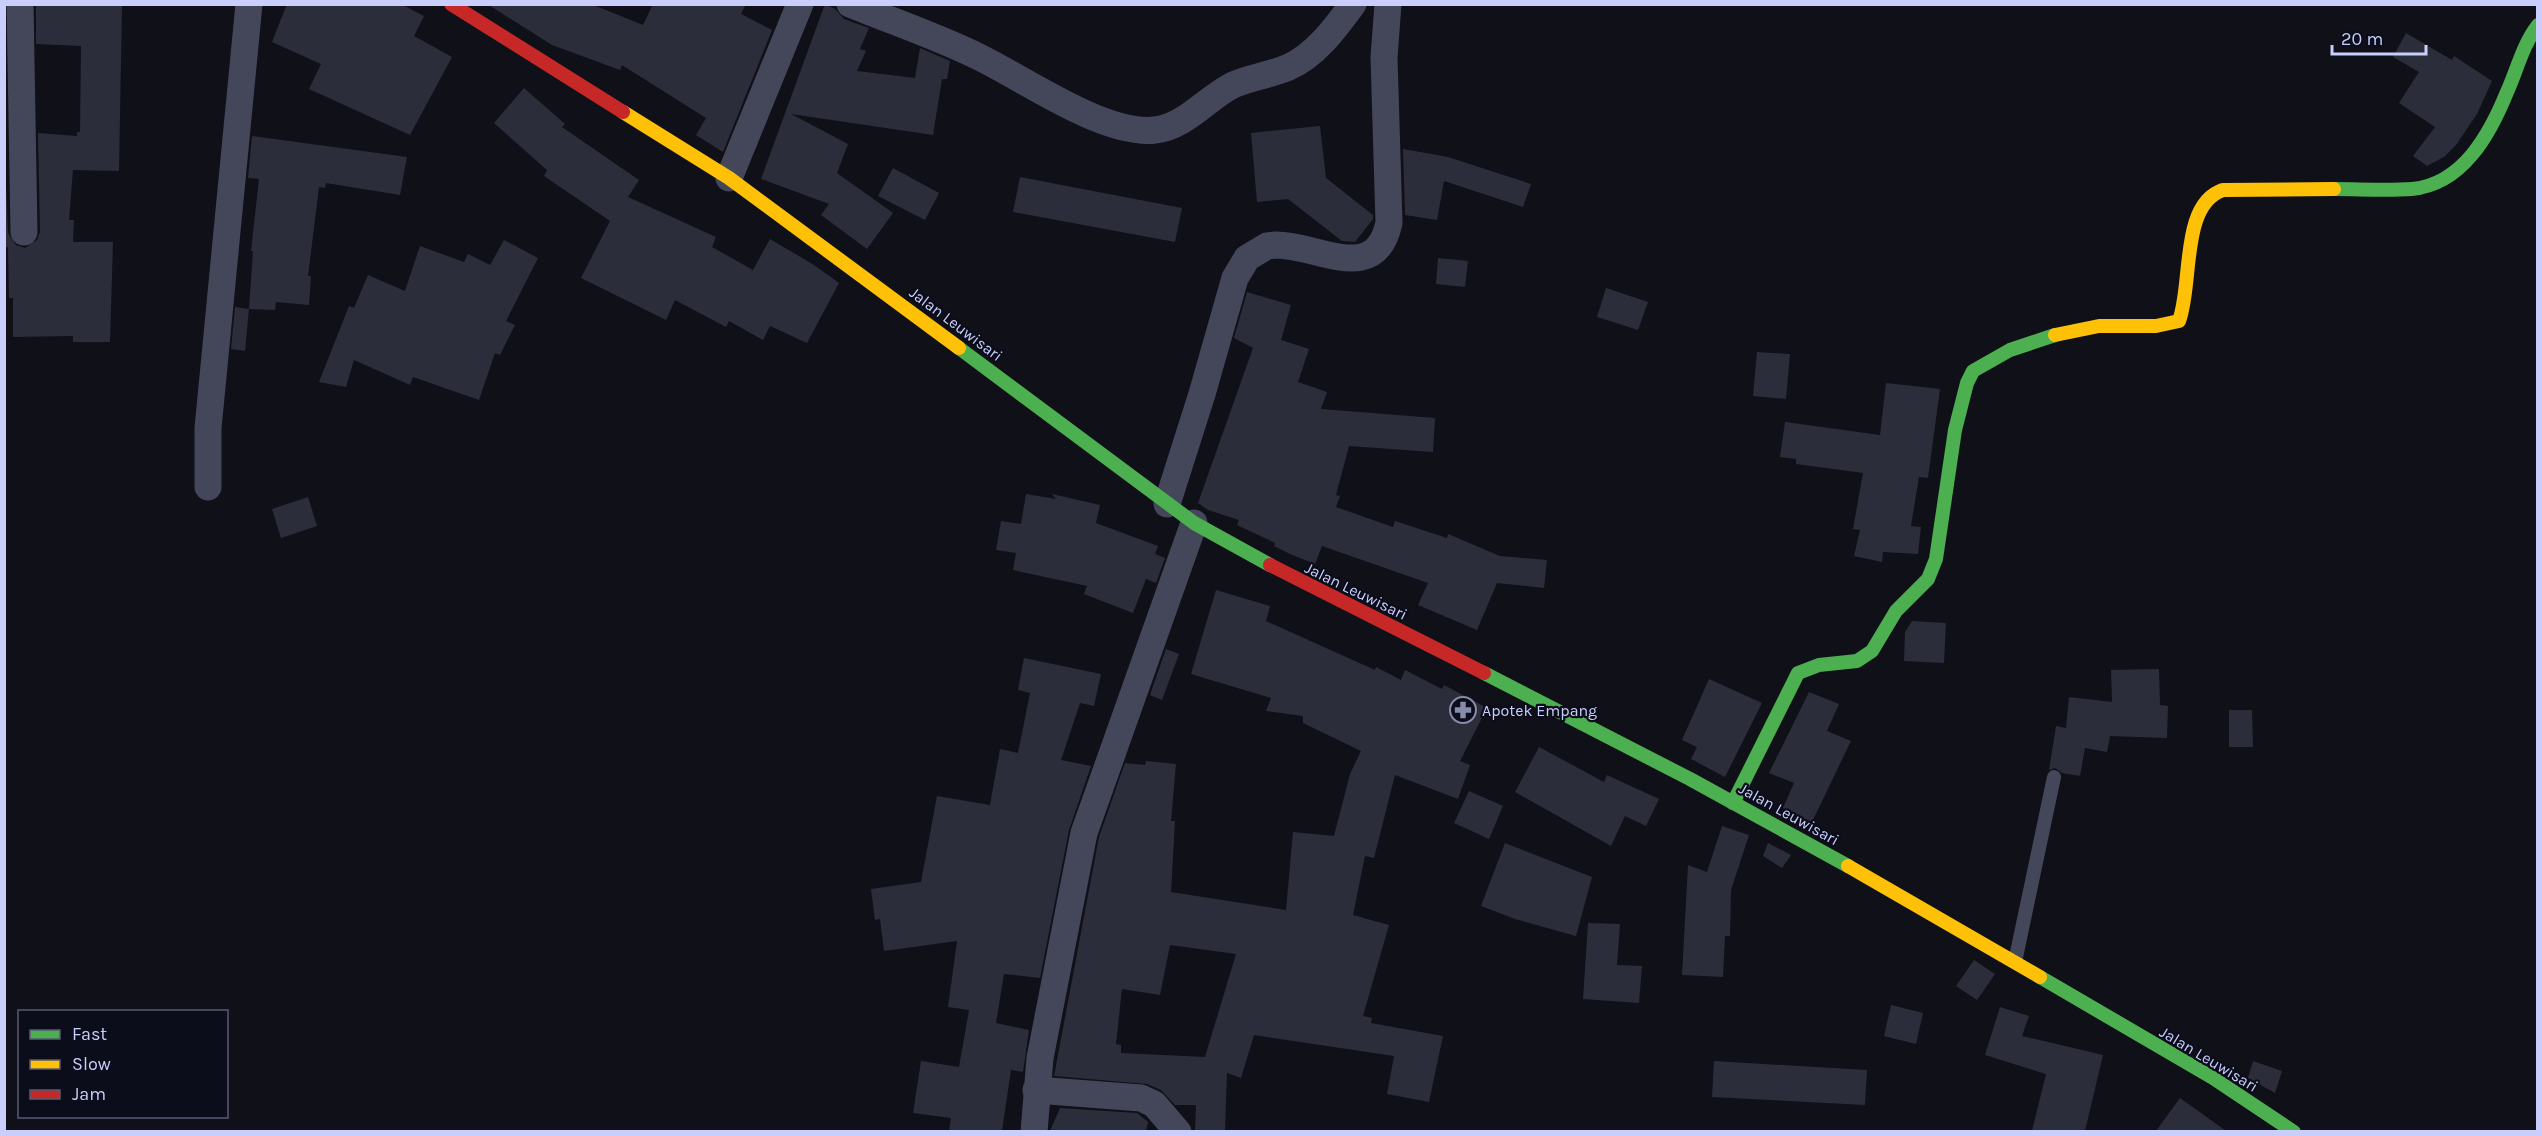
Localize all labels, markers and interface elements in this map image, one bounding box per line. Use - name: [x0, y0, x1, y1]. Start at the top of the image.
- scale bar: [2332, 18, 2426, 56]
- text: 20 m: [2341, 28, 2383, 50]
- street label: Jalan Leuwisari: [906, 283, 1006, 365]
- street label: Jalan Leuwisari: [1302, 558, 1410, 624]
- pharmacy icon: Apotek Empang: [1448, 695, 1478, 725]
- place label: Apotek Empang: [1482, 701, 1597, 720]
- street label: Jalan Leuwisari: [1736, 779, 1842, 849]
- legend: [18, 1010, 228, 1118]
- street label: Jalan Leuwisari: [2156, 1022, 2262, 1096]
- text: Fast: [72, 1023, 107, 1045]
- text: Slow: [72, 1053, 111, 1075]
- text: Jam: [72, 1083, 106, 1105]

